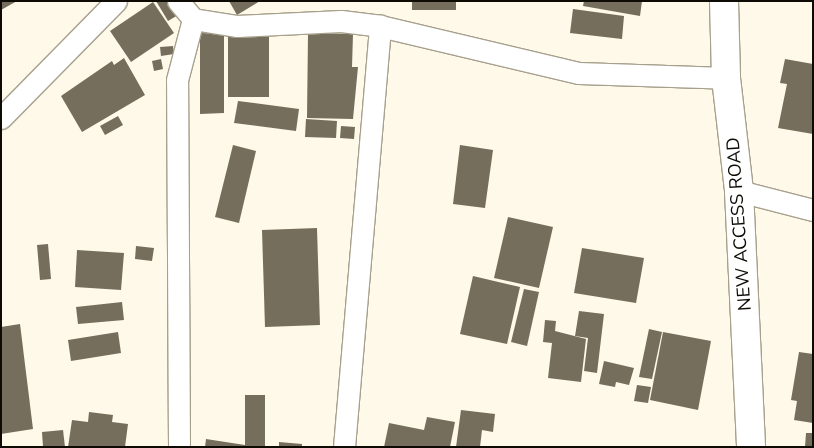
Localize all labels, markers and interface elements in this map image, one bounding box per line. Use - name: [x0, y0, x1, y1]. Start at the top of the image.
- street label: NEW ACCESS ROAD: [722, 136, 756, 312]

